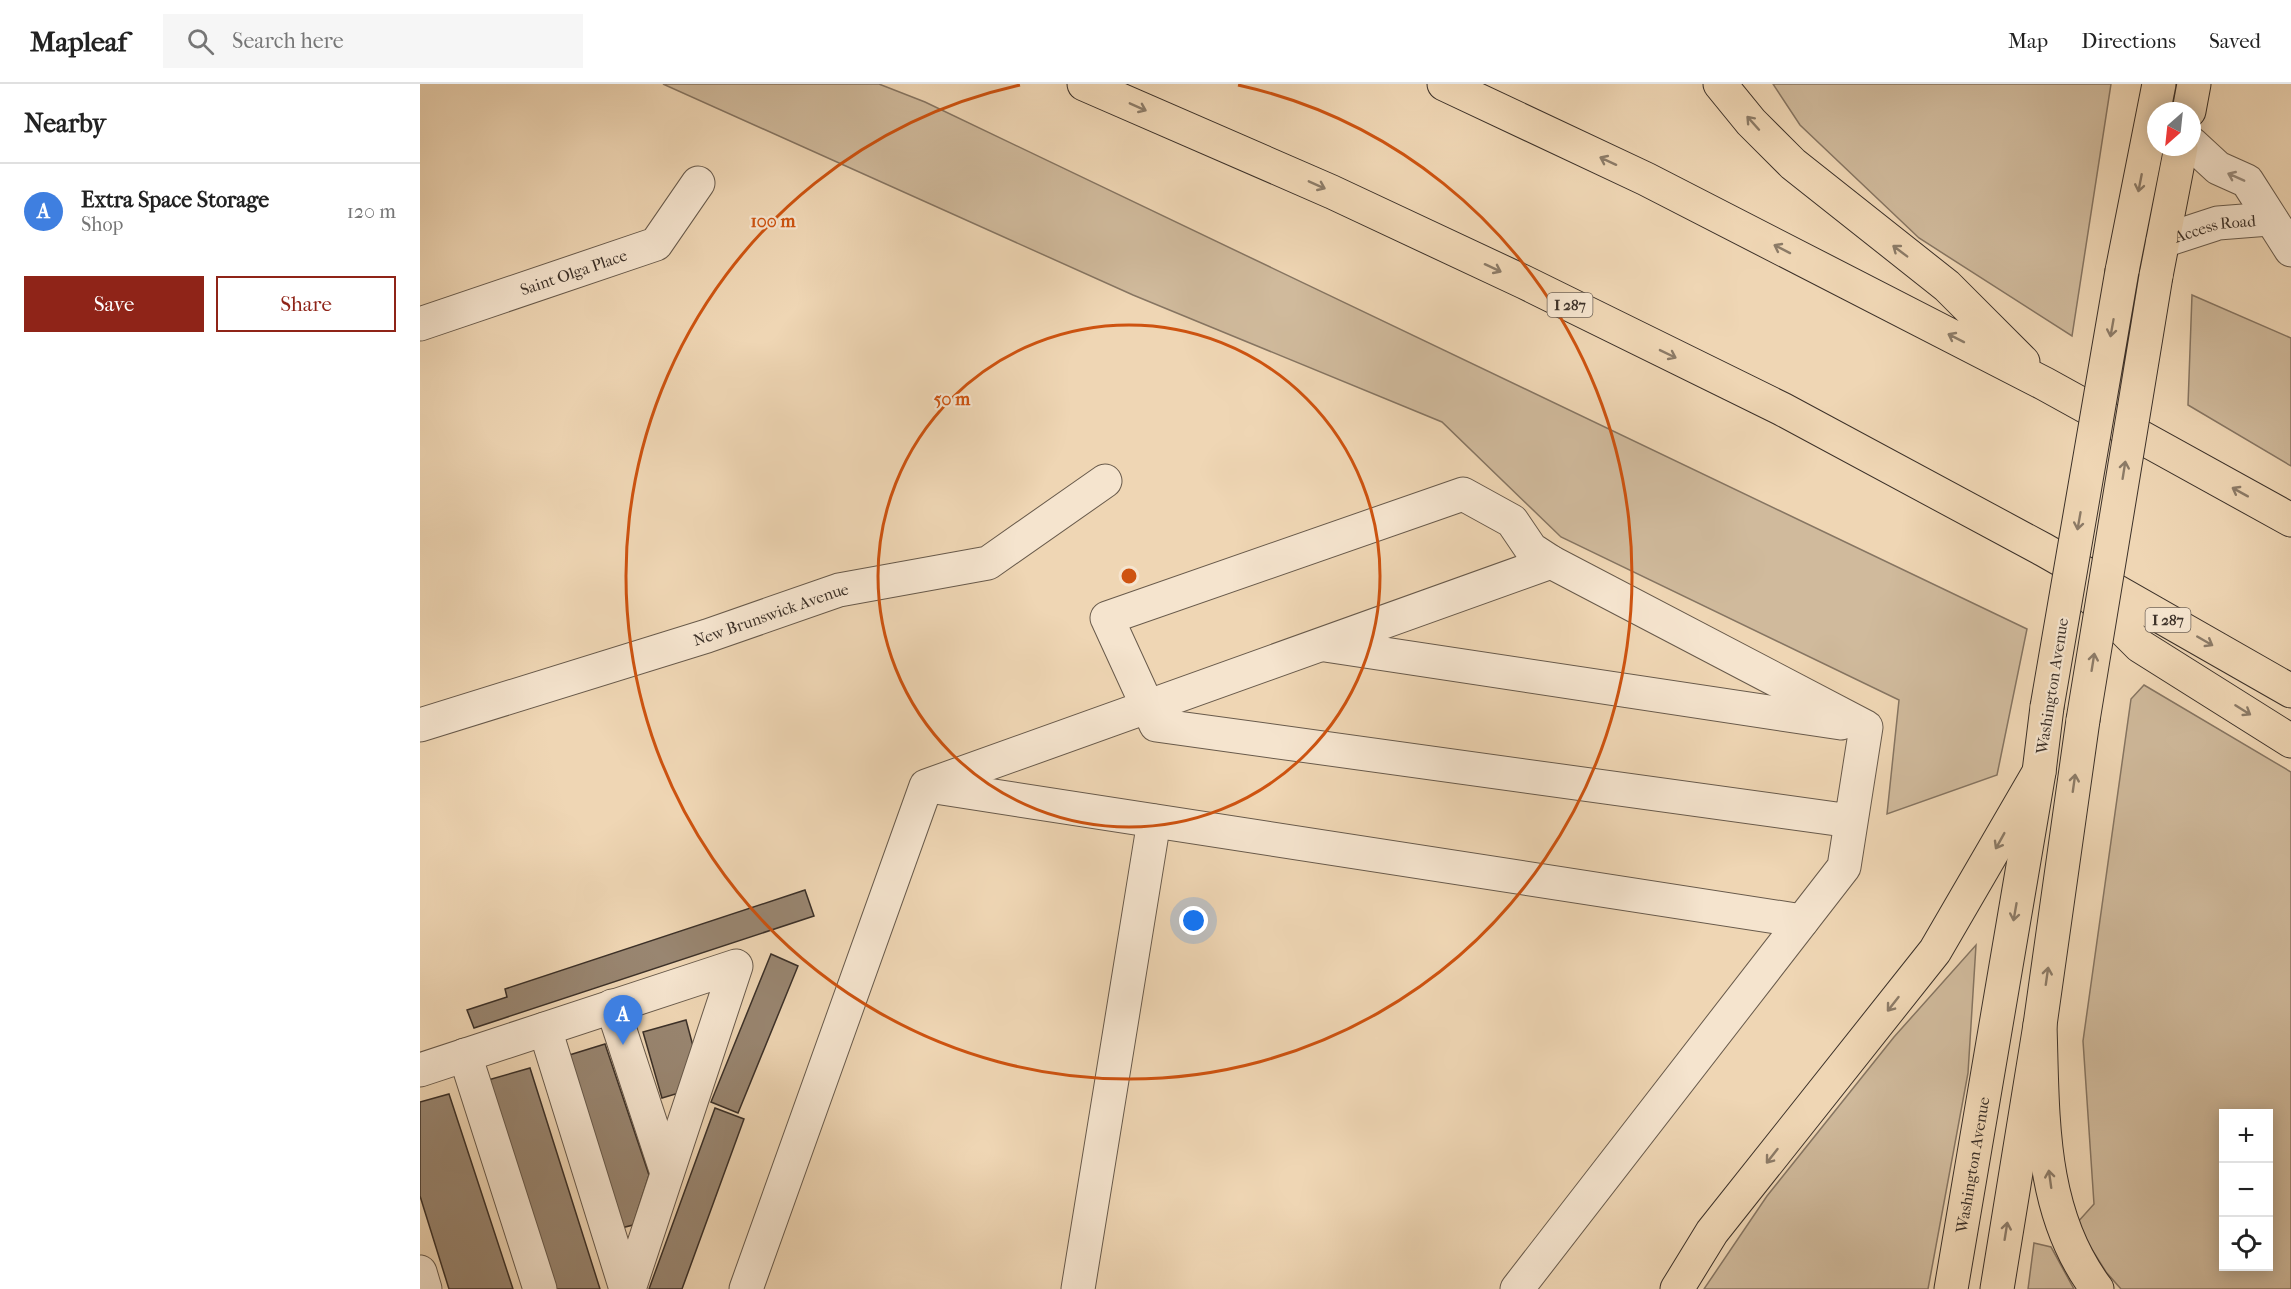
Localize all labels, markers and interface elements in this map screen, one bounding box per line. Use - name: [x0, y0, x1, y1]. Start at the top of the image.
- search box: [163, 14, 583, 68]
- text: Mapleaf: [30, 25, 127, 58]
- icon: search: [184, 25, 217, 58]
- text: Search here: [232, 28, 344, 54]
- text: Map: [2008, 29, 2048, 53]
- text: Directions: [2081, 29, 2176, 53]
- text: Saved: [2209, 29, 2261, 53]
- north arrow: [2147, 102, 2201, 156]
- one-way arrow: [1129, 103, 1147, 114]
- text: Nearby: [24, 108, 106, 139]
- one-way arrow: [1746, 116, 1760, 131]
- one-way arrow: [1600, 155, 1618, 167]
- one-way arrow: [2227, 170, 2245, 181]
- one-way arrow: [2133, 173, 2145, 192]
- one-way arrow: [1307, 180, 1325, 192]
- text: Extra Space Storage: [81, 187, 269, 213]
- text: A: [37, 200, 50, 223]
- text: 120 m: [347, 200, 396, 223]
- text: 100 m: [750, 211, 797, 232]
- street label: Access Road: [2171, 211, 2257, 247]
- text: Shop: [81, 213, 123, 236]
- one-way arrow: [1774, 243, 1792, 254]
- one-way arrow: [1893, 244, 1909, 257]
- street label: Saint Olga Place: [518, 245, 629, 299]
- one-way arrow: [1484, 262, 1502, 274]
- button: Save: [24, 276, 204, 332]
- button: Share: [216, 276, 396, 332]
- road number: I 287: [1548, 293, 1592, 317]
- one-way arrow: [2106, 318, 2117, 338]
- one-way arrow: [1948, 332, 1965, 344]
- one-way arrow: [1659, 348, 1677, 360]
- text: 50 m: [934, 389, 971, 410]
- one-way arrow: [2119, 461, 2130, 480]
- one-way arrow: [2232, 485, 2249, 497]
- one-way arrow: [2073, 510, 2084, 530]
- centre of rings: [1119, 566, 1139, 586]
- street label: New Brunswick Avenue: [691, 579, 850, 649]
- road number: I 287: [2146, 608, 2190, 632]
- street label: Washington Avenue: [2032, 616, 2072, 756]
- one-way arrow: [2196, 635, 2213, 647]
- one-way arrow: [2087, 653, 2098, 673]
- one-way arrow: [2234, 704, 2251, 716]
- one-way arrow: [2069, 774, 2080, 794]
- one-way arrow: [1994, 832, 2006, 849]
- one-way arrow: [2009, 902, 2020, 921]
- your location: [1179, 906, 1208, 935]
- one-way arrow: [2041, 967, 2052, 987]
- one-way arrow: [1887, 995, 1900, 1011]
- pin: A: [604, 996, 642, 1045]
- street label: Washington Avenue: [1951, 1095, 1993, 1235]
- map controls: [2219, 1109, 2273, 1271]
- button: +: [2219, 1109, 2273, 1163]
- one-way arrow: [1766, 1148, 1779, 1164]
- button: −: [2219, 1163, 2273, 1217]
- one-way arrow: [2044, 1169, 2055, 1189]
- button: locate: [2219, 1217, 2273, 1271]
- one-way arrow: [2001, 1222, 2012, 1242]

